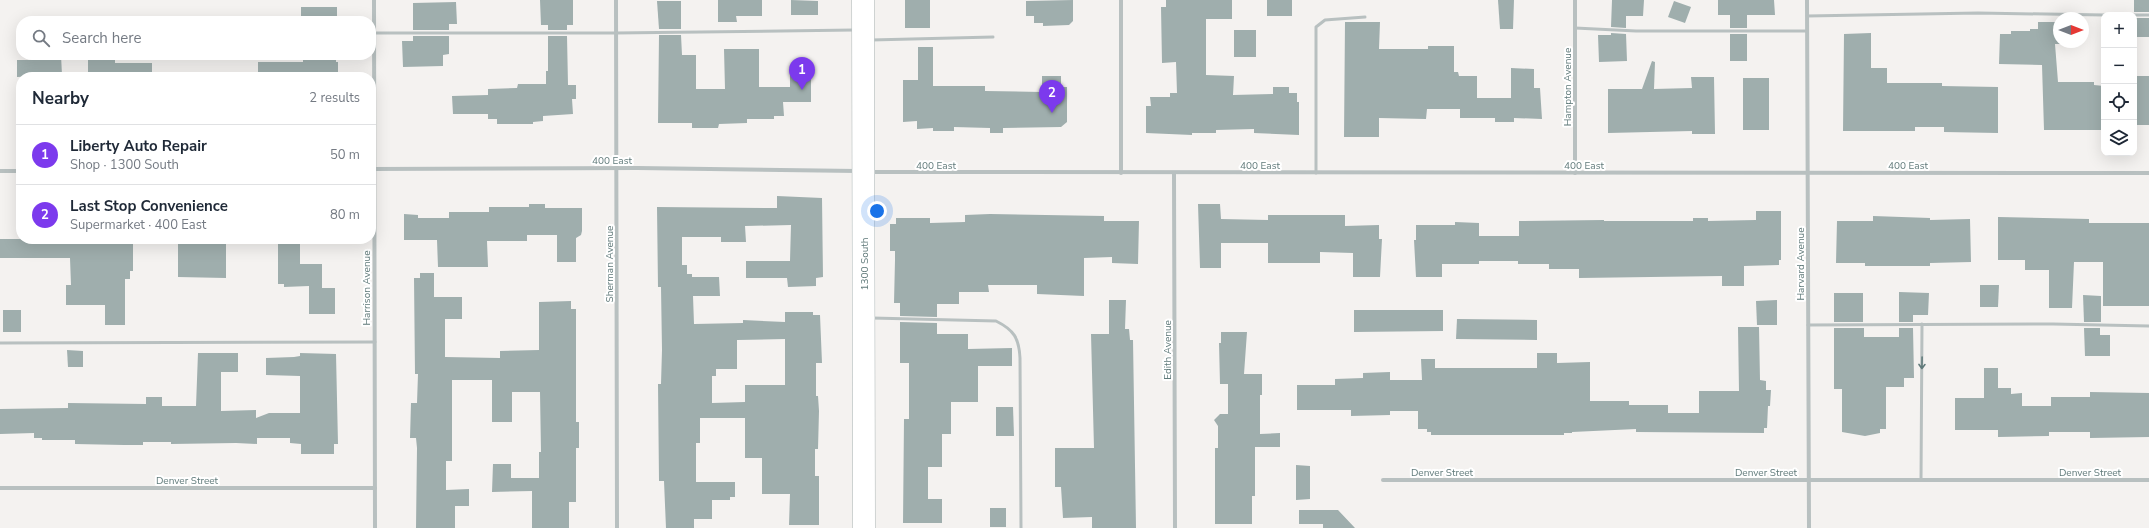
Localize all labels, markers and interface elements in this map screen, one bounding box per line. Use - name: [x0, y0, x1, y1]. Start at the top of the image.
- north arrow: [2053, 12, 2089, 48]
- map controls: [2101, 12, 2137, 156]
- button: +: [2101, 12, 2137, 48]
- search box: [16, 16, 376, 60]
- icon: search: [30, 27, 52, 49]
- text: Search here: [62, 28, 142, 48]
- street label: Hampton Avenue: [1561, 48, 1575, 126]
- button: −: [2101, 48, 2137, 84]
- pin: 1: [789, 57, 815, 90]
- pin: 2: [1039, 80, 1065, 113]
- button: locate: [2101, 84, 2137, 120]
- text: Nearby: [32, 87, 89, 110]
- text: 2 results: [309, 89, 360, 107]
- button: layers: [2101, 120, 2137, 156]
- text: Liberty Auto Repair: [70, 136, 207, 156]
- text: 1: [41, 146, 49, 164]
- text: 50 m: [330, 146, 360, 164]
- street label: 400 East: [592, 154, 632, 168]
- text: Shop · 1300 South: [70, 156, 179, 174]
- street label: 400 East: [916, 159, 956, 173]
- street label: 400 East: [1240, 159, 1280, 173]
- street label: 400 East: [1564, 159, 1604, 173]
- street label: 400 East: [1888, 159, 1928, 173]
- text: Last Stop Convenience: [70, 196, 228, 216]
- your location: [867, 201, 887, 221]
- text: 2: [41, 206, 49, 224]
- text: 80 m: [330, 206, 360, 224]
- text: Supermarket · 400 East: [70, 216, 206, 234]
- street label: Sherman Avenue: [603, 226, 617, 302]
- street label: Harvard Avenue: [1794, 227, 1808, 301]
- street label: 1300 South: [858, 237, 872, 291]
- street label: Harrison Avenue: [360, 250, 374, 326]
- street label: Edith Avenue: [1161, 320, 1175, 380]
- one-way arrow: [1918, 356, 1926, 369]
- street label: Denver Street: [1411, 466, 1474, 480]
- street label: Denver Street: [1735, 466, 1798, 480]
- street label: Denver Street: [2059, 466, 2122, 480]
- street label: Denver Street: [156, 474, 219, 488]

